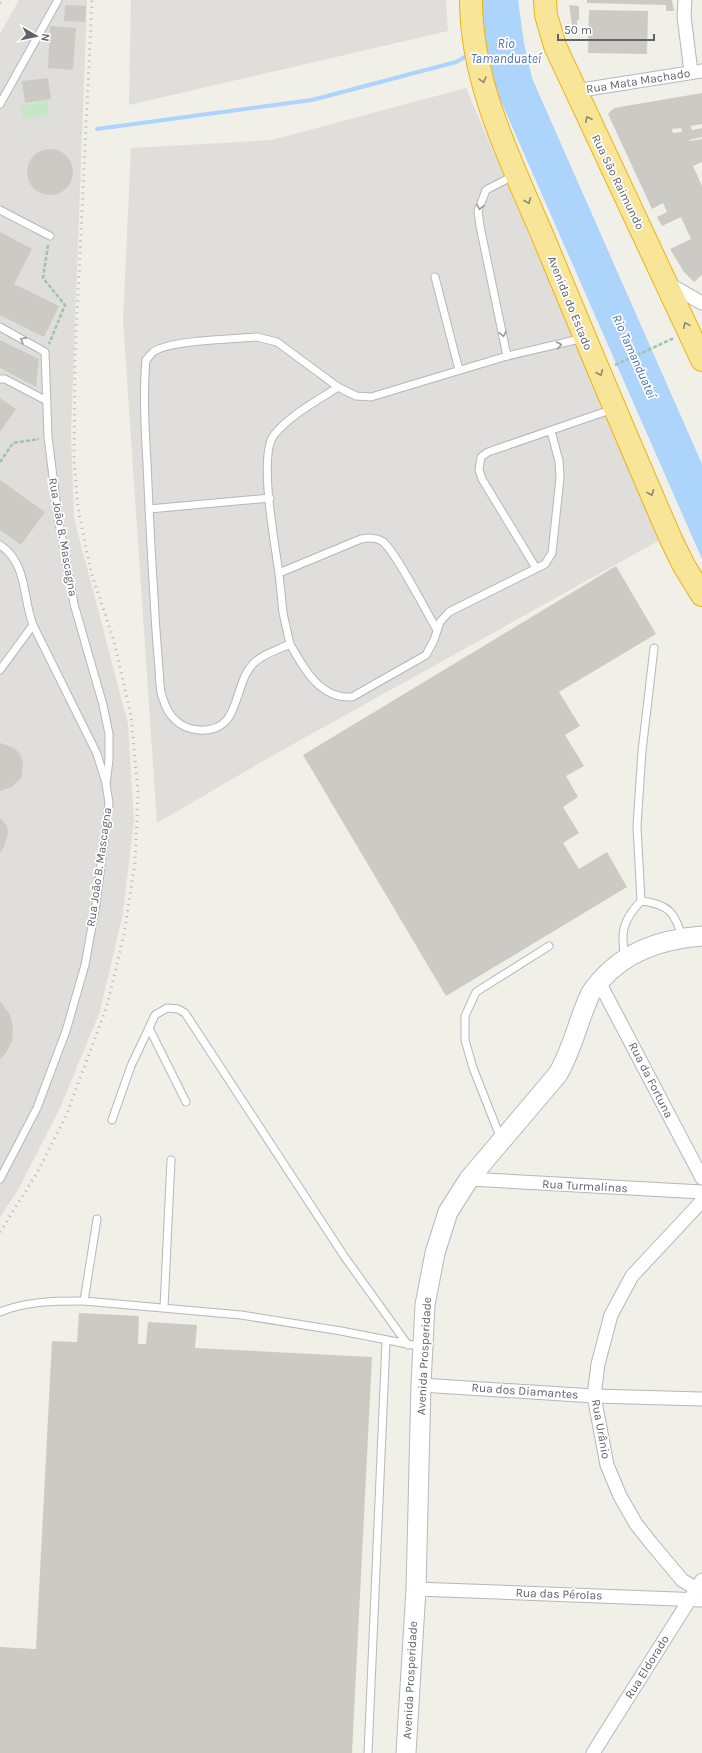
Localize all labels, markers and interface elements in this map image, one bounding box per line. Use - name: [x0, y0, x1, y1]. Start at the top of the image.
- north arrow: [16, 16, 56, 56]
- scale bar: [558, 16, 654, 42]
- text: 50 m: [564, 23, 592, 37]
- text: N: [38, 33, 52, 42]
- water label: Rio Tamanduateí: [471, 36, 543, 66]
- street label: Rua Mata Machado: [585, 66, 691, 96]
- one-way arrow: [478, 76, 487, 83]
- one-way arrow: [585, 115, 593, 123]
- street label: Rua São Raimundo: [589, 132, 647, 232]
- one-way arrow: [524, 198, 532, 205]
- one-way arrow: [476, 204, 485, 210]
- street label: Avenida do Estado: [545, 254, 595, 352]
- water label: Rio Tamanduateí: [609, 312, 660, 402]
- one-way arrow: [683, 321, 691, 329]
- one-way arrow: [498, 331, 506, 337]
- one-way arrow: [20, 337, 27, 344]
- one-way arrow: [556, 341, 562, 349]
- one-way arrow: [595, 370, 603, 377]
- street label: Rua João B. Mascagna: [46, 476, 80, 598]
- one-way arrow: [646, 488, 654, 496]
- street label: Rua João B. Mascagna: [84, 806, 114, 928]
- street label: Rua da Fortuna: [626, 1040, 676, 1120]
- street label: Rua Turmalinas: [542, 1177, 628, 1195]
- street label: Avenida Prosperidade: [414, 1297, 434, 1415]
- street label: Rua dos Diamantes: [471, 1380, 579, 1402]
- street label: Rua Urânio: [589, 1398, 613, 1460]
- street label: Rua das Pérolas: [515, 1585, 603, 1603]
- street label: Avenida Prosperidade: [400, 1621, 420, 1739]
- street label: Rua Eldorado: [622, 1633, 672, 1701]

